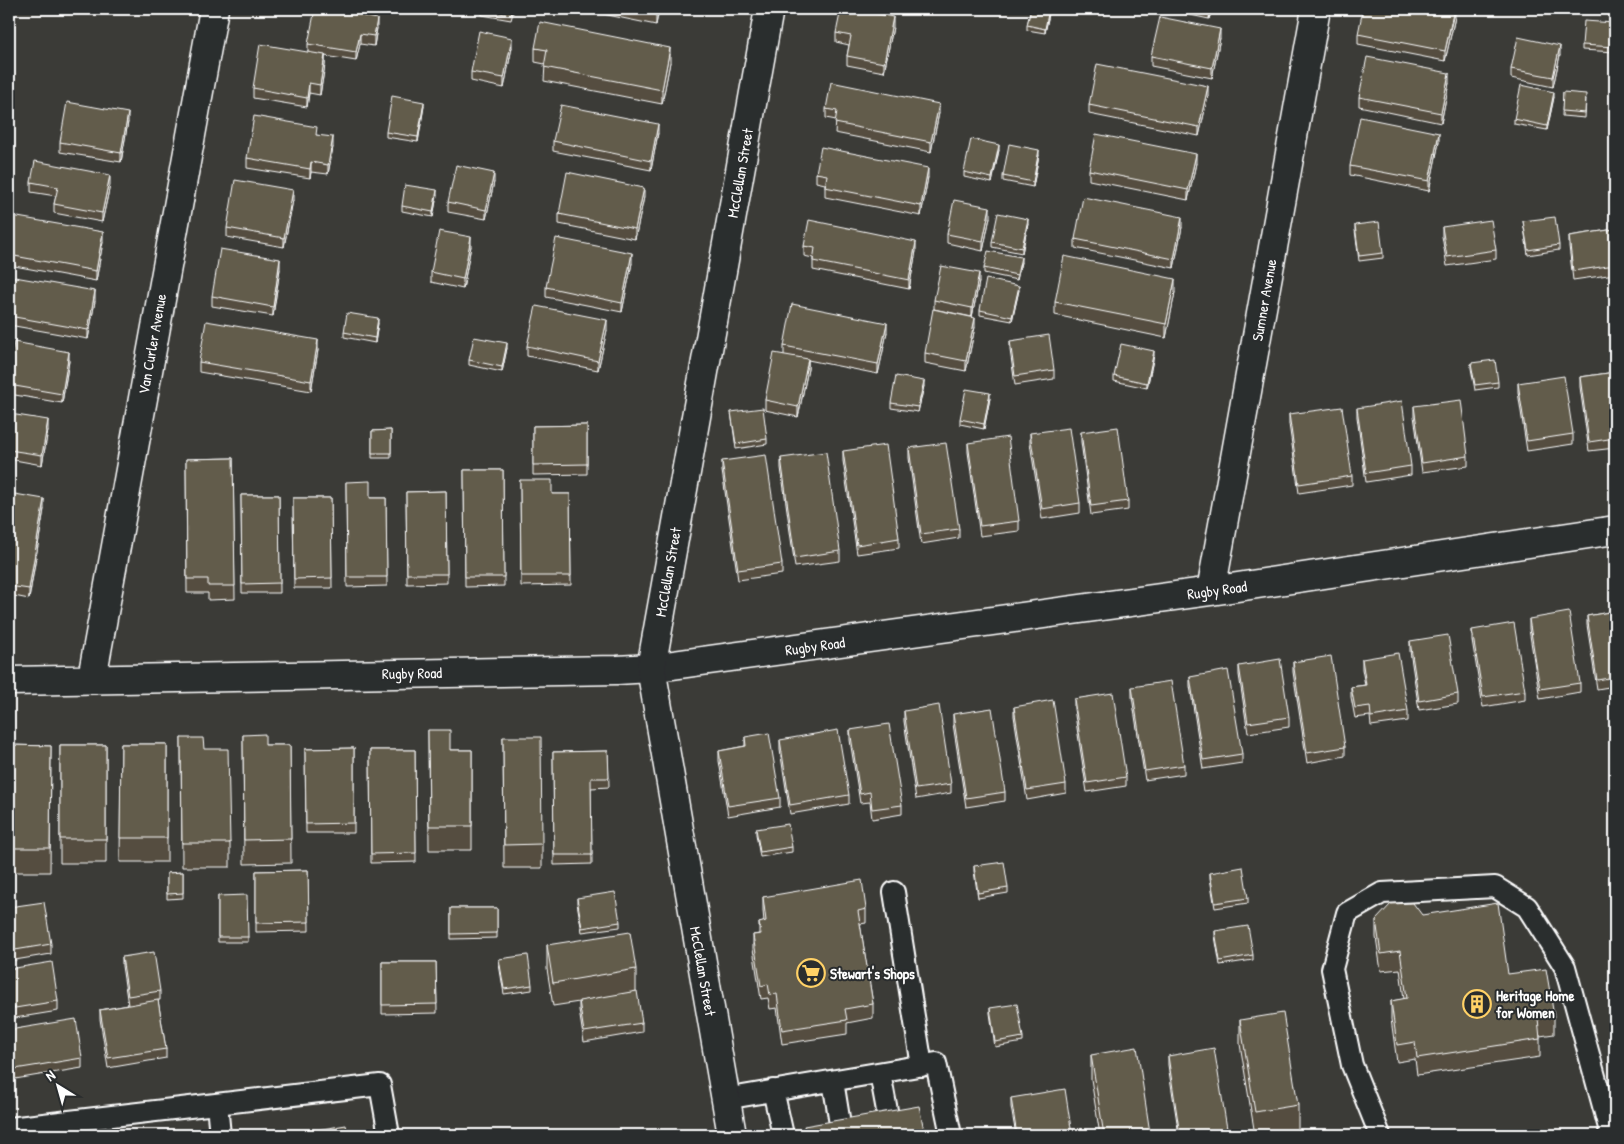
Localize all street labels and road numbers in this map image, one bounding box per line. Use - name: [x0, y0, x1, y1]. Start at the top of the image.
- street label: McClellan Street: [722, 126, 758, 219]
- street label: Sumner Avenue: [1246, 257, 1282, 343]
- street label: Van Curler Avenue: [133, 292, 171, 396]
- street label: McClellan Street: [650, 525, 686, 618]
- street label: Rugby Road: [1186, 575, 1248, 605]
- street label: Rugby Road: [784, 631, 846, 661]
- street label: Rugby Road: [382, 662, 442, 684]
- street label: McClellan Street: [685, 925, 721, 1018]

